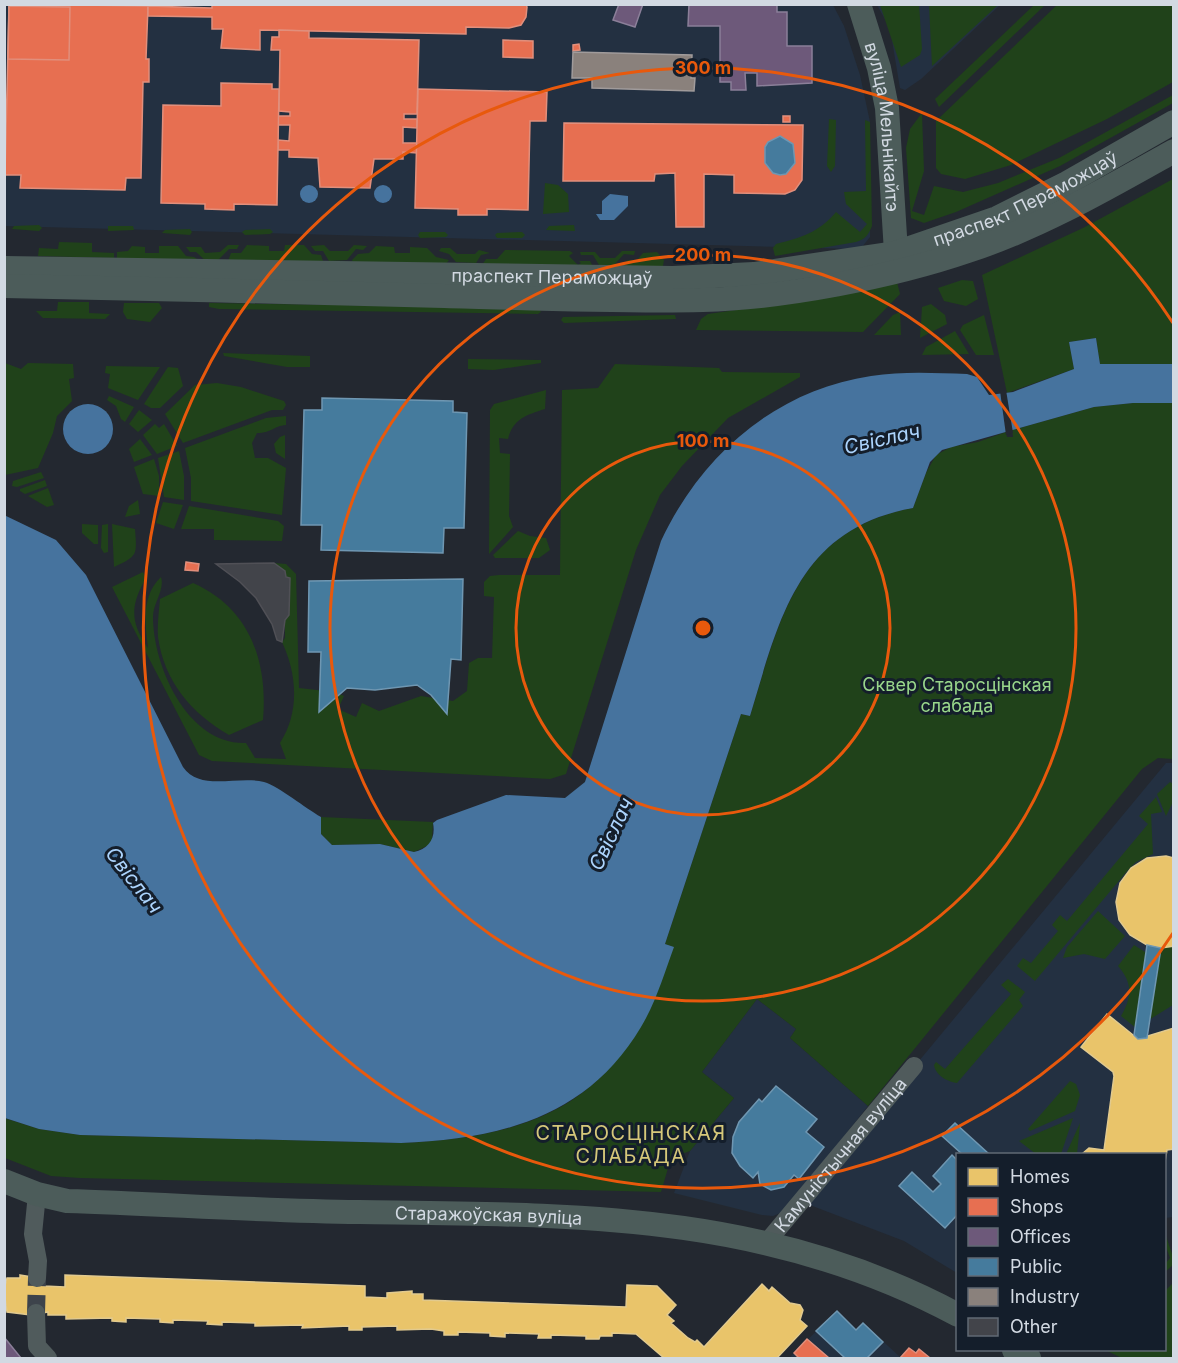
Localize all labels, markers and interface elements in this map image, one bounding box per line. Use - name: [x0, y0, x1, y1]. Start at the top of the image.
- street label: вуліца Мельнікайтэ: [861, 39, 904, 212]
- text: 300 m: [675, 57, 731, 78]
- street label: праспект Пераможцаў: [930, 146, 1121, 250]
- text: 200 m: [675, 244, 731, 265]
- street label: праспект Пераможцаў: [451, 264, 653, 288]
- water label: Свіслач: [842, 419, 922, 459]
- text: 100 m: [677, 430, 729, 451]
- centre of rings: [693, 618, 713, 638]
- park label: Сквер Старосцінская слабада: [862, 674, 1052, 716]
- water label: Свіслач: [584, 794, 638, 874]
- water label: Свіслач: [101, 842, 167, 918]
- street label: Камуністычная вуліца: [770, 1073, 911, 1236]
- district label: СТАРОСЦІНСКАЯ СЛАБАДА: [535, 1121, 727, 1168]
- legend: [956, 1153, 1166, 1351]
- text: Homes: [1010, 1166, 1070, 1187]
- text: Shops: [1010, 1196, 1064, 1217]
- street label: Старажоўская вуліца: [395, 1202, 583, 1228]
- text: Offices: [1010, 1226, 1071, 1247]
- text: Public: [1010, 1256, 1062, 1277]
- text: Industry: [1010, 1286, 1080, 1307]
- text: Other: [1010, 1316, 1058, 1337]

